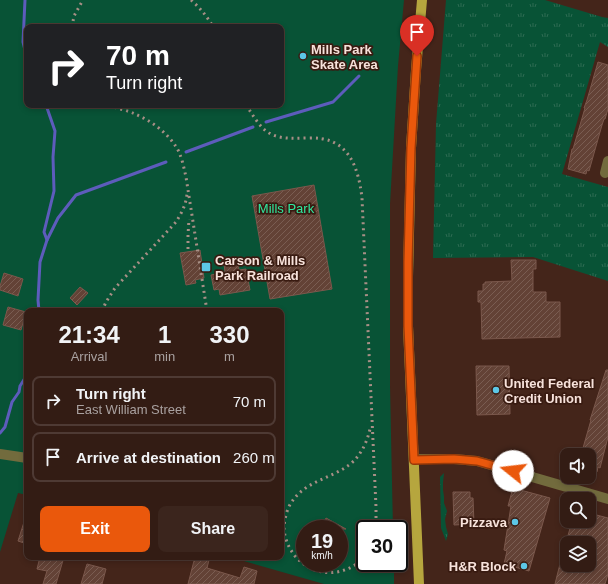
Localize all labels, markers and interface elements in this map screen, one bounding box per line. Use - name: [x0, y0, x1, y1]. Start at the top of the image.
- pin: [400, 15, 434, 56]
- icon: arrive: [406, 21, 428, 43]
- icon: right: [40, 40, 92, 92]
- text: 70 m: [106, 40, 170, 71]
- place label: Mills Park Skate Area: [311, 42, 378, 72]
- marker: Mills Park Skate Area: [298, 51, 308, 61]
- text: Turn right: [106, 73, 182, 93]
- park label: Mills Park: [258, 201, 315, 216]
- place label: Carson & Mills Park Railroad: [215, 253, 305, 283]
- marker: Carson & Mills Park Railroad: [200, 261, 212, 273]
- text: 21:34: [58, 321, 120, 348]
- text: 1: [158, 321, 171, 348]
- text: 330: [210, 321, 250, 348]
- text: Arrival: [71, 349, 108, 364]
- text: min: [154, 349, 175, 364]
- text: m: [224, 349, 235, 364]
- place label: United Federal Credit Union: [504, 376, 594, 406]
- text: Turn right: [76, 385, 146, 402]
- marker: United Federal Credit Union: [491, 385, 501, 395]
- icon: right: [42, 390, 64, 412]
- text: 70 m: [233, 393, 266, 410]
- text: East William Street: [76, 402, 186, 417]
- icon: arrive: [42, 446, 64, 468]
- map controls: [560, 448, 596, 572]
- button: sound: [560, 448, 596, 484]
- text: Arrive at destination: [76, 449, 221, 466]
- text: 260 m: [233, 449, 275, 466]
- position arrow: [492, 450, 534, 492]
- button: search: [560, 492, 596, 528]
- button: Exit: [40, 506, 150, 552]
- button: Share: [158, 506, 268, 552]
- place label: Pizzava: [460, 515, 508, 530]
- marker: Pizzava: [510, 517, 520, 527]
- speed limit sign: 30: [356, 520, 408, 572]
- text: 19: [311, 530, 333, 552]
- button: layers: [560, 536, 596, 572]
- text: km/h: [311, 550, 333, 561]
- place label: H&R Block: [449, 559, 517, 574]
- marker: H&R Block: [519, 561, 529, 571]

